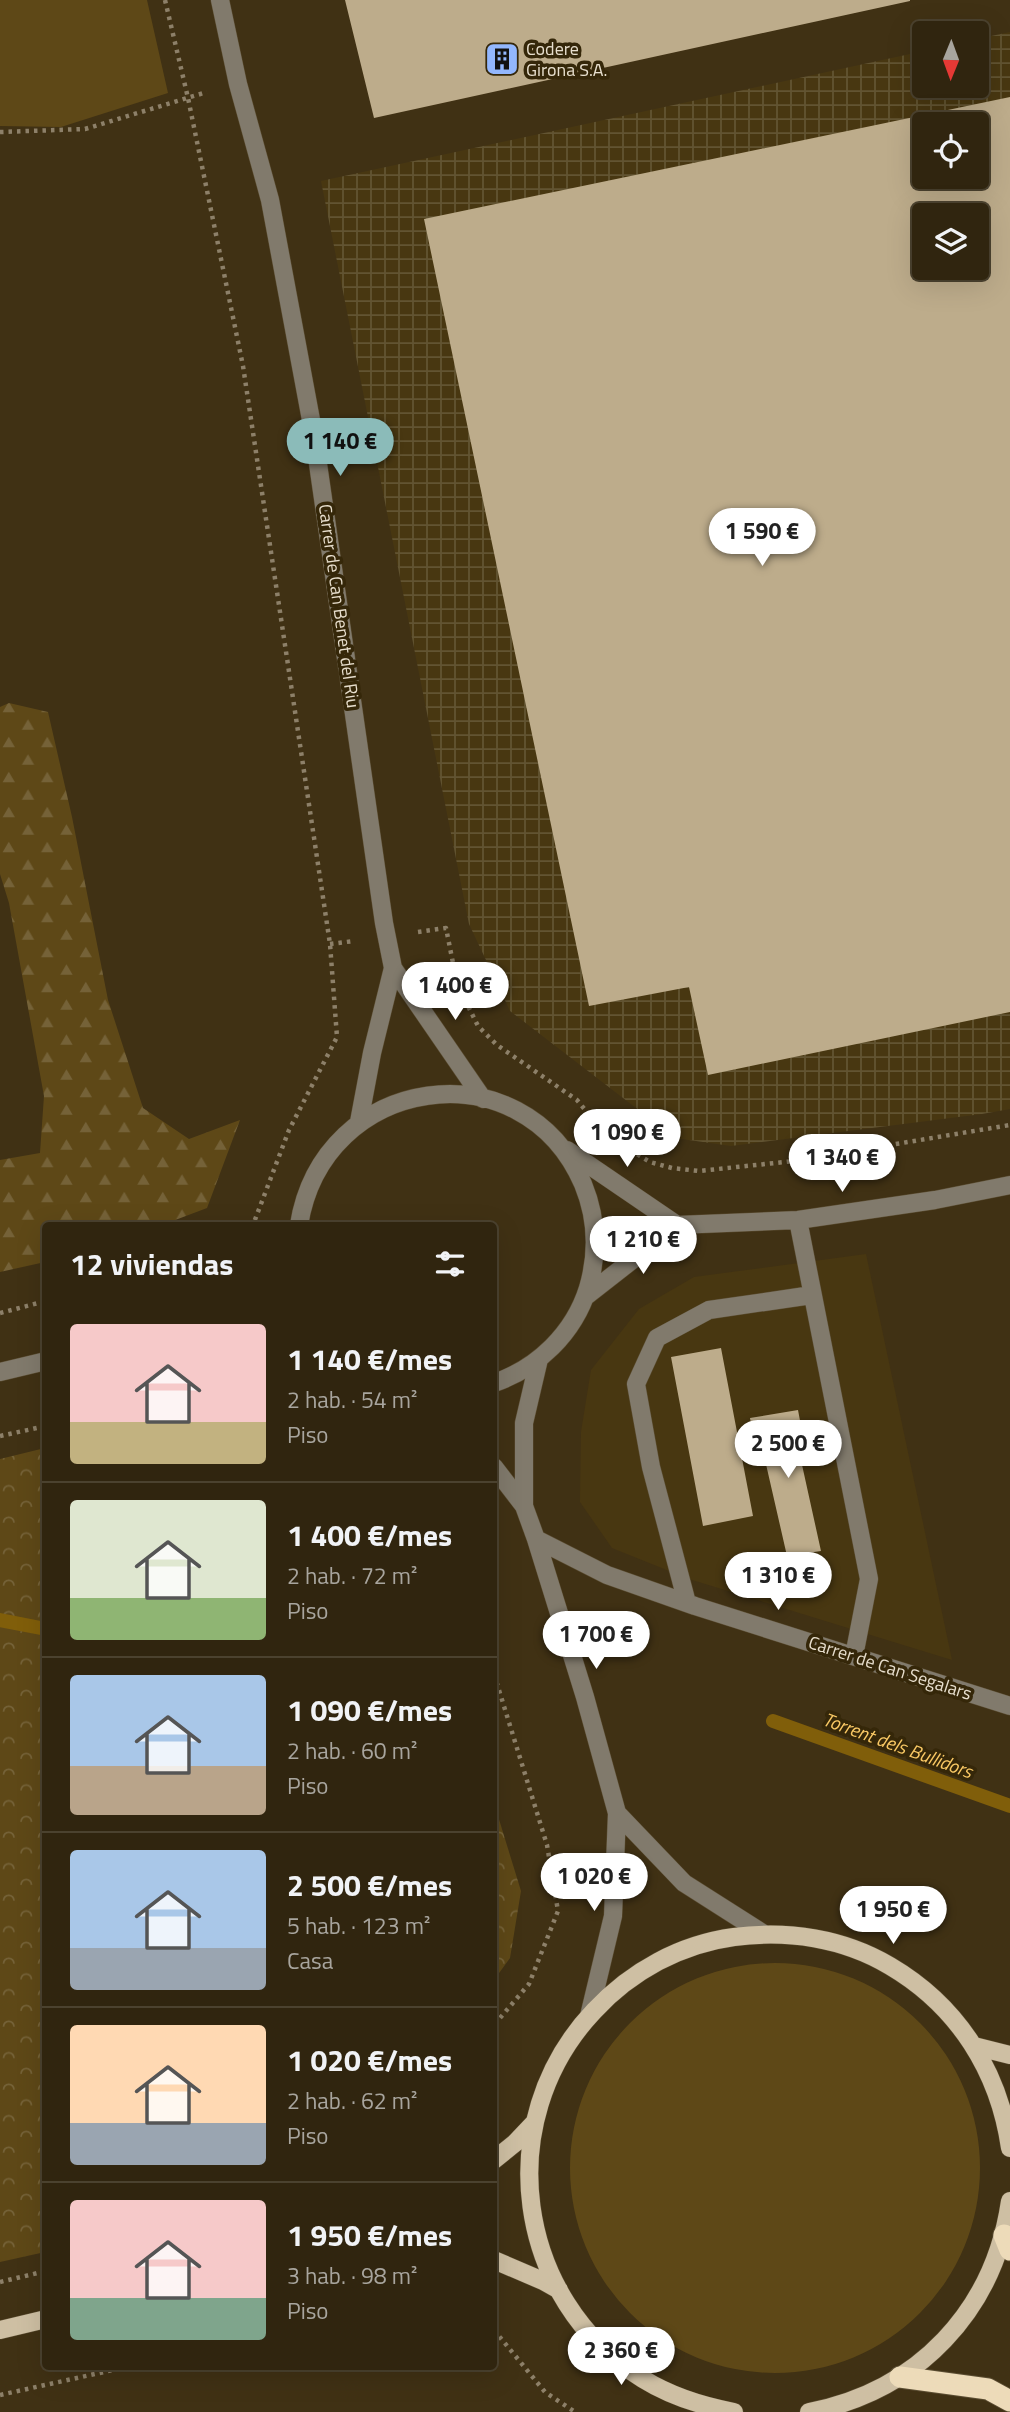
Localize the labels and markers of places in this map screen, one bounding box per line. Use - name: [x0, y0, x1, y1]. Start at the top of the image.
- place label: Codere Girona S.A.: [526, 35, 608, 83]
- building icon: Codere Girona S.A.: [483, 40, 521, 78]
- pin: 1 140 €: [275, 419, 405, 478]
- pin: 1 590 €: [697, 508, 827, 568]
- pin: 1 400 €: [390, 962, 520, 1022]
- pin: 1 090 €: [562, 1110, 692, 1169]
- pin: 1 340 €: [777, 1134, 907, 1194]
- pin: 1 210 €: [578, 1216, 708, 1276]
- pin: 2 500 €: [723, 1420, 853, 1480]
- pin: 1 310 €: [713, 1552, 843, 1612]
- pin: 1 700 €: [531, 1612, 661, 1671]
- pin: 1 020 €: [529, 1854, 659, 1913]
- pin: 1 950 €: [828, 1886, 958, 1946]
- pin: 2 360 €: [556, 2328, 686, 2387]

